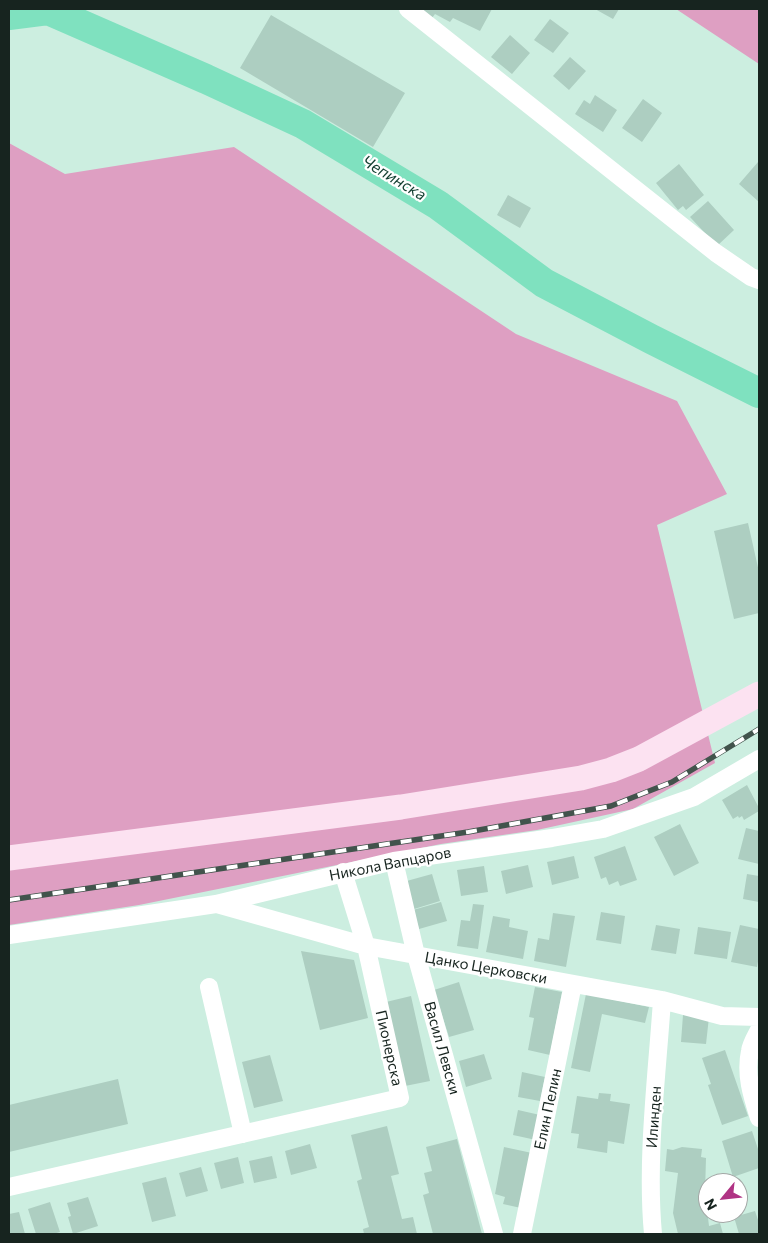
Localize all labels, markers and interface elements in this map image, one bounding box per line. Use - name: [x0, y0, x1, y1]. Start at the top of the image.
- water label: Чепинска: [358, 151, 430, 205]
- street label: Никола Вапцаров: [327, 843, 453, 885]
- street label: Цанко Церковски: [423, 948, 549, 988]
- street label: Васил Левски: [420, 999, 464, 1097]
- street label: Пионерска: [372, 1008, 406, 1088]
- street label: Елин Пелин: [531, 1067, 565, 1151]
- street label: Илинден: [643, 1085, 665, 1149]
- north arrow: [698, 1173, 748, 1223]
- text: N: [700, 1196, 720, 1213]

